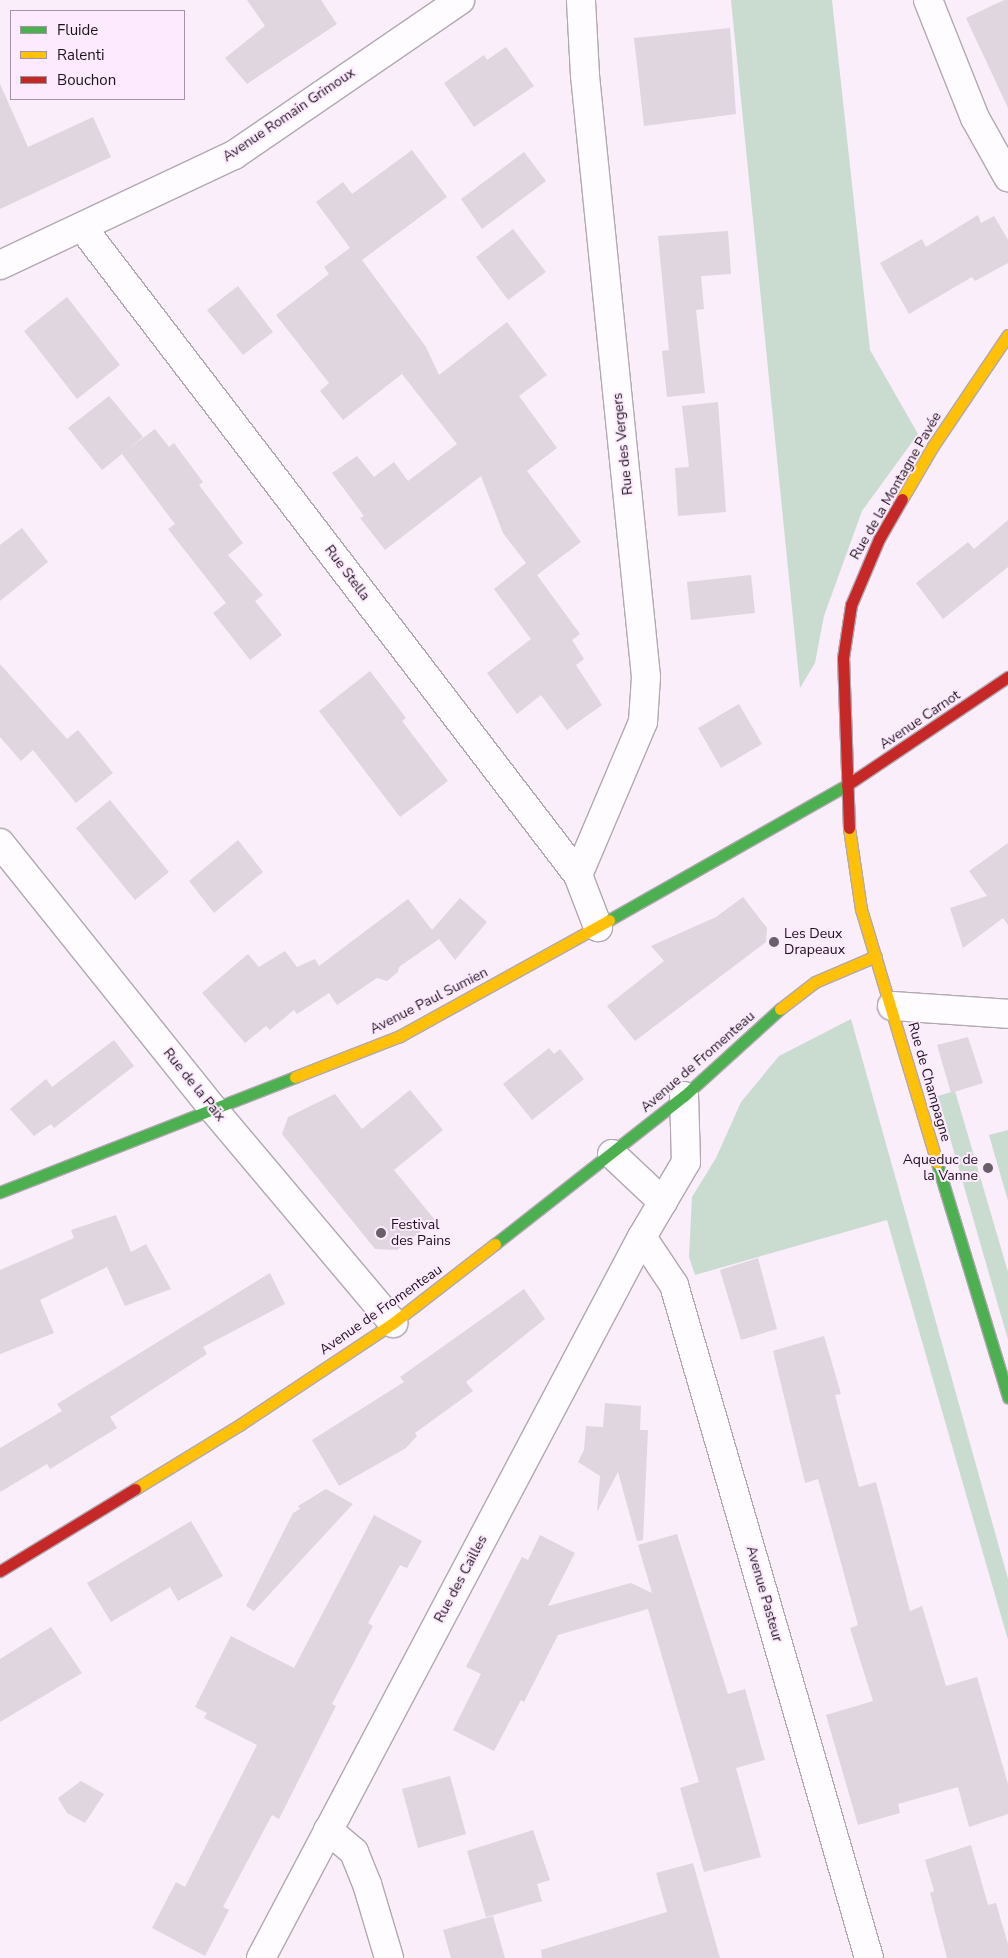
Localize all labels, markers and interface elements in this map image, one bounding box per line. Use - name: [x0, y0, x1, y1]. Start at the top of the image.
- legend: [10, 10, 185, 100]
- text: Fluide: [57, 20, 98, 40]
- text: Ralenti: [57, 45, 105, 65]
- street label: Avenue Romain Grimoux: [220, 64, 358, 166]
- text: Bouchon: [57, 70, 116, 90]
- street label: Rue des Vergers: [609, 392, 637, 496]
- street label: Rue de la Montagne Pavée: [847, 409, 945, 563]
- street label: Rue Stella: [321, 542, 373, 604]
- street label: Avenue Carnot: [877, 687, 963, 753]
- place label: Les Deux Drapeaux: [784, 926, 845, 959]
- marker: Les Deux Drapeaux: [768, 936, 780, 948]
- street label: Avenue Paul Sumien: [367, 964, 491, 1038]
- street label: Avenue de Fromenteau: [638, 1008, 758, 1116]
- street label: Rue de Champagne: [904, 1020, 954, 1144]
- street label: Rue de la Paix: [159, 1045, 229, 1125]
- place label: Aqueduc de la Vanne: [903, 1152, 978, 1184]
- marker: Aqueduc de la Vanne: [982, 1162, 994, 1174]
- place label: Festival des Pains: [391, 1217, 451, 1250]
- marker: Festival des Pains: [375, 1227, 387, 1239]
- street label: Avenue de Fromenteau: [317, 1261, 445, 1359]
- street label: Rue des Cailles: [431, 1532, 491, 1626]
- street label: Avenue Pasteur: [742, 1544, 786, 1644]

